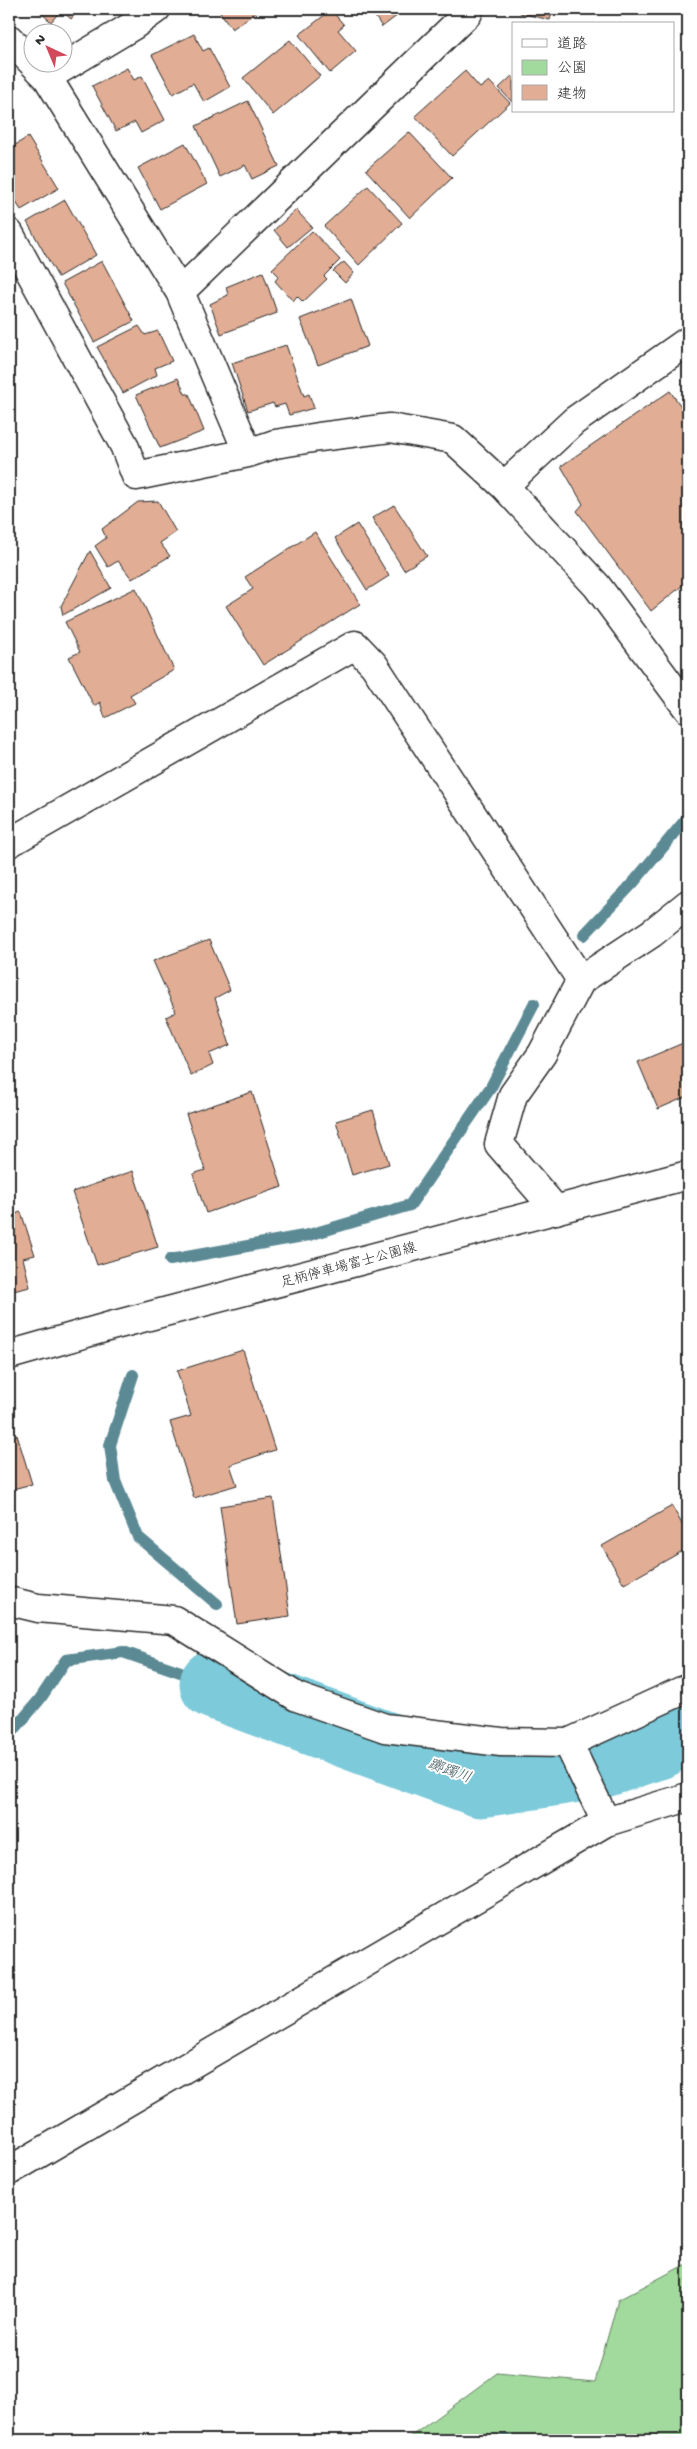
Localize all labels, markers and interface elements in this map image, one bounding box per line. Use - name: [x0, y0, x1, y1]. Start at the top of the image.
- north arrow: [22, 22, 72, 72]
- legend: [512, 22, 674, 112]
- text: N: [32, 31, 50, 50]
- text: 道路: [557, 36, 587, 54]
- text: 公園: [557, 60, 587, 78]
- text: 建物: [557, 86, 587, 104]
- street label: 足柄停車場富士公園線: [279, 1240, 418, 1293]
- water label: 躑躅川: [425, 1756, 474, 1788]

